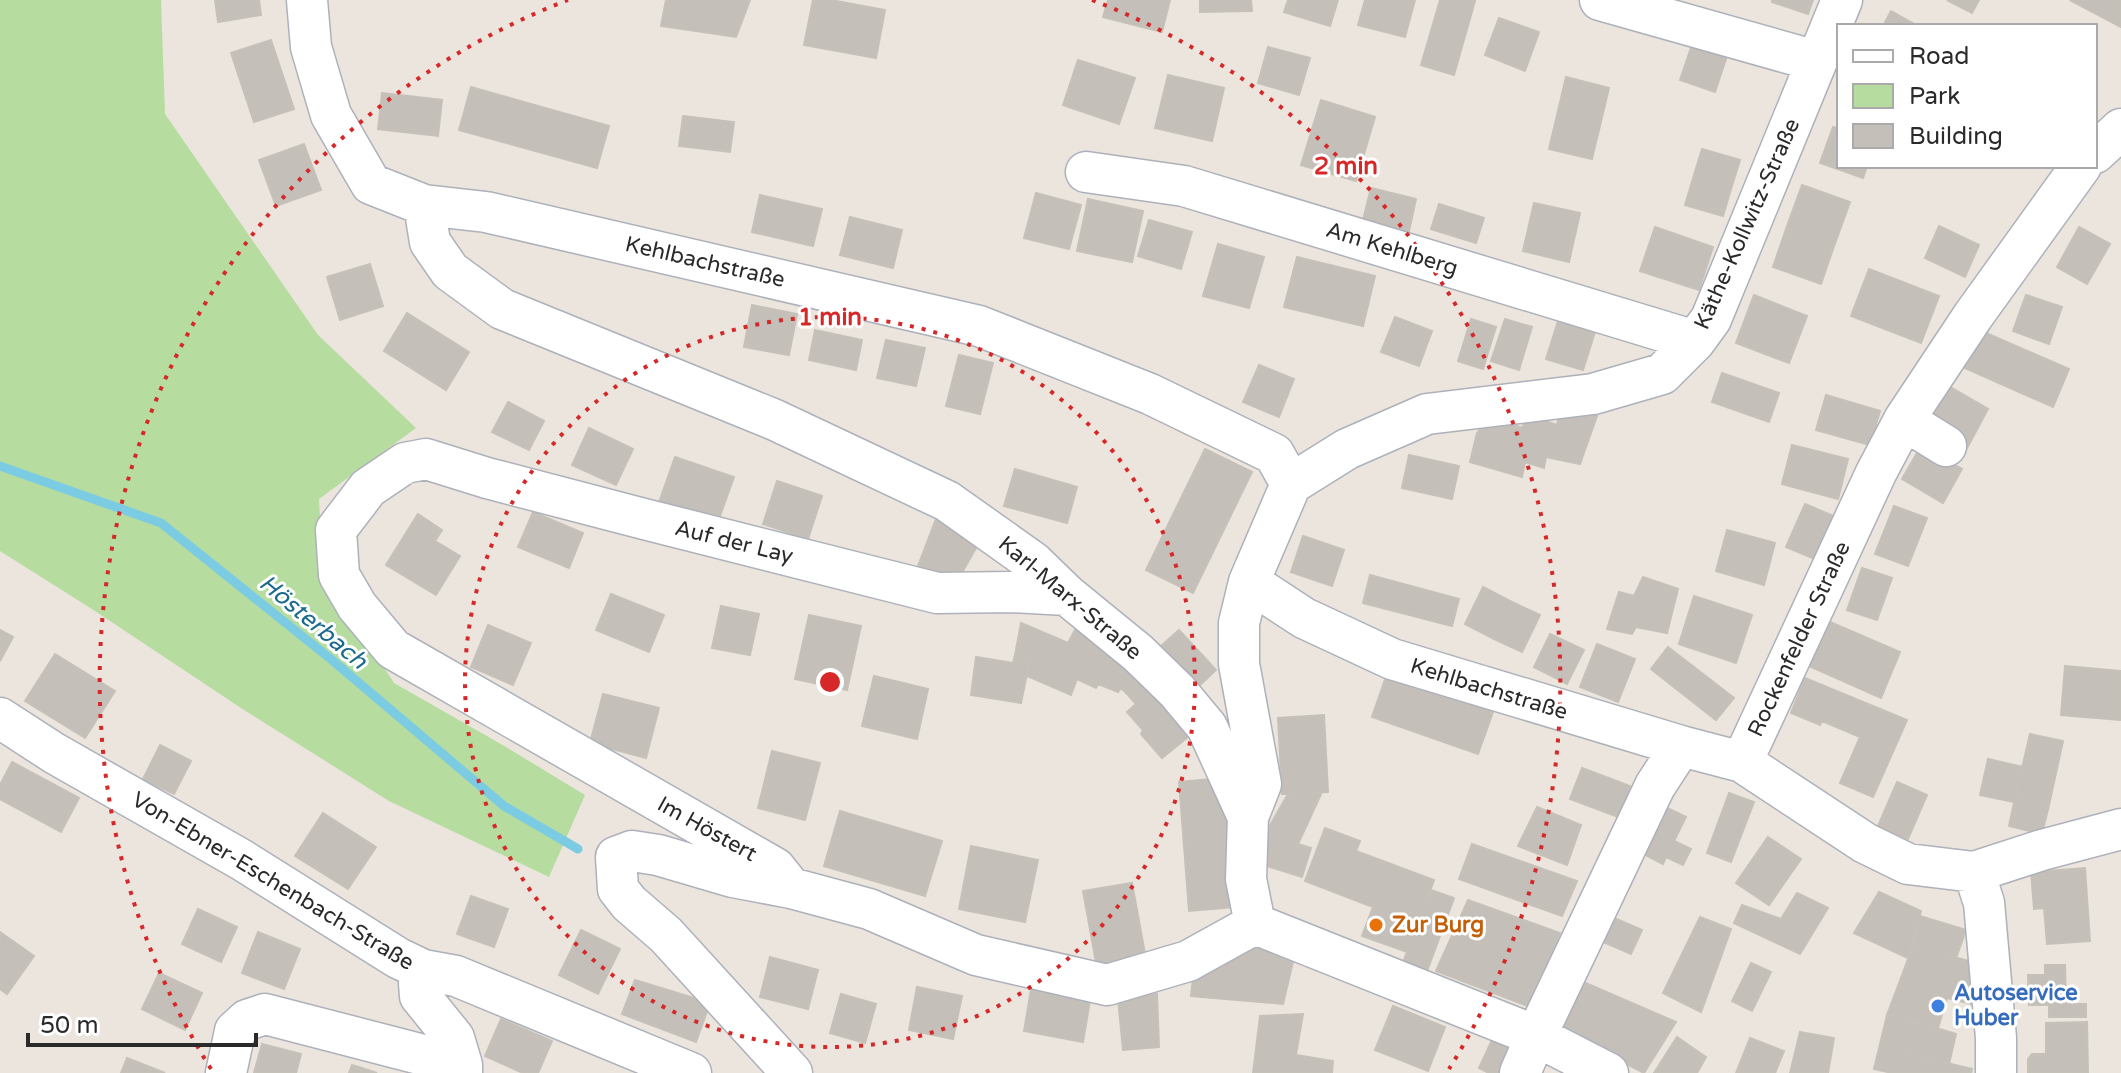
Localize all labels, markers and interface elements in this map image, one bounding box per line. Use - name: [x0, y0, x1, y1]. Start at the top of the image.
- legend: [1837, 24, 2097, 168]
- text: Road: [1909, 42, 1969, 71]
- text: Park: [1909, 82, 1960, 111]
- street label: Käthe-Kollwitz-Straße: [1689, 115, 1805, 333]
- text: Building: [1909, 122, 2003, 151]
- text: 2 min: [1314, 152, 1378, 181]
- street label: Am Kehlberg: [1323, 217, 1461, 281]
- street label: Kehlbachstraße: [623, 231, 787, 293]
- text: 1 min: [798, 303, 862, 332]
- street label: Auf der Lay: [672, 515, 796, 569]
- street label: Karl-Marx-Straße: [993, 531, 1147, 665]
- street label: Rockenfelder Straße: [1742, 537, 1856, 741]
- water label: Hösterbach: [253, 569, 374, 676]
- street label: Kehlbachstraße: [1407, 653, 1571, 725]
- centre of rings: [816, 668, 844, 696]
- street label: Von-Ebner-Eschenbach-Straße: [127, 786, 419, 976]
- street label: Im Höstert: [653, 791, 761, 867]
- place label: Zur Burg: [1392, 912, 1484, 938]
- marker: Zur Burg: [1367, 916, 1385, 934]
- place label: Autoservice Huber: [1954, 980, 2078, 1031]
- scale bar: [28, 997, 256, 1047]
- marker: Autoservice Huber: [1929, 997, 1947, 1015]
- text: 50 m: [40, 1011, 98, 1040]

